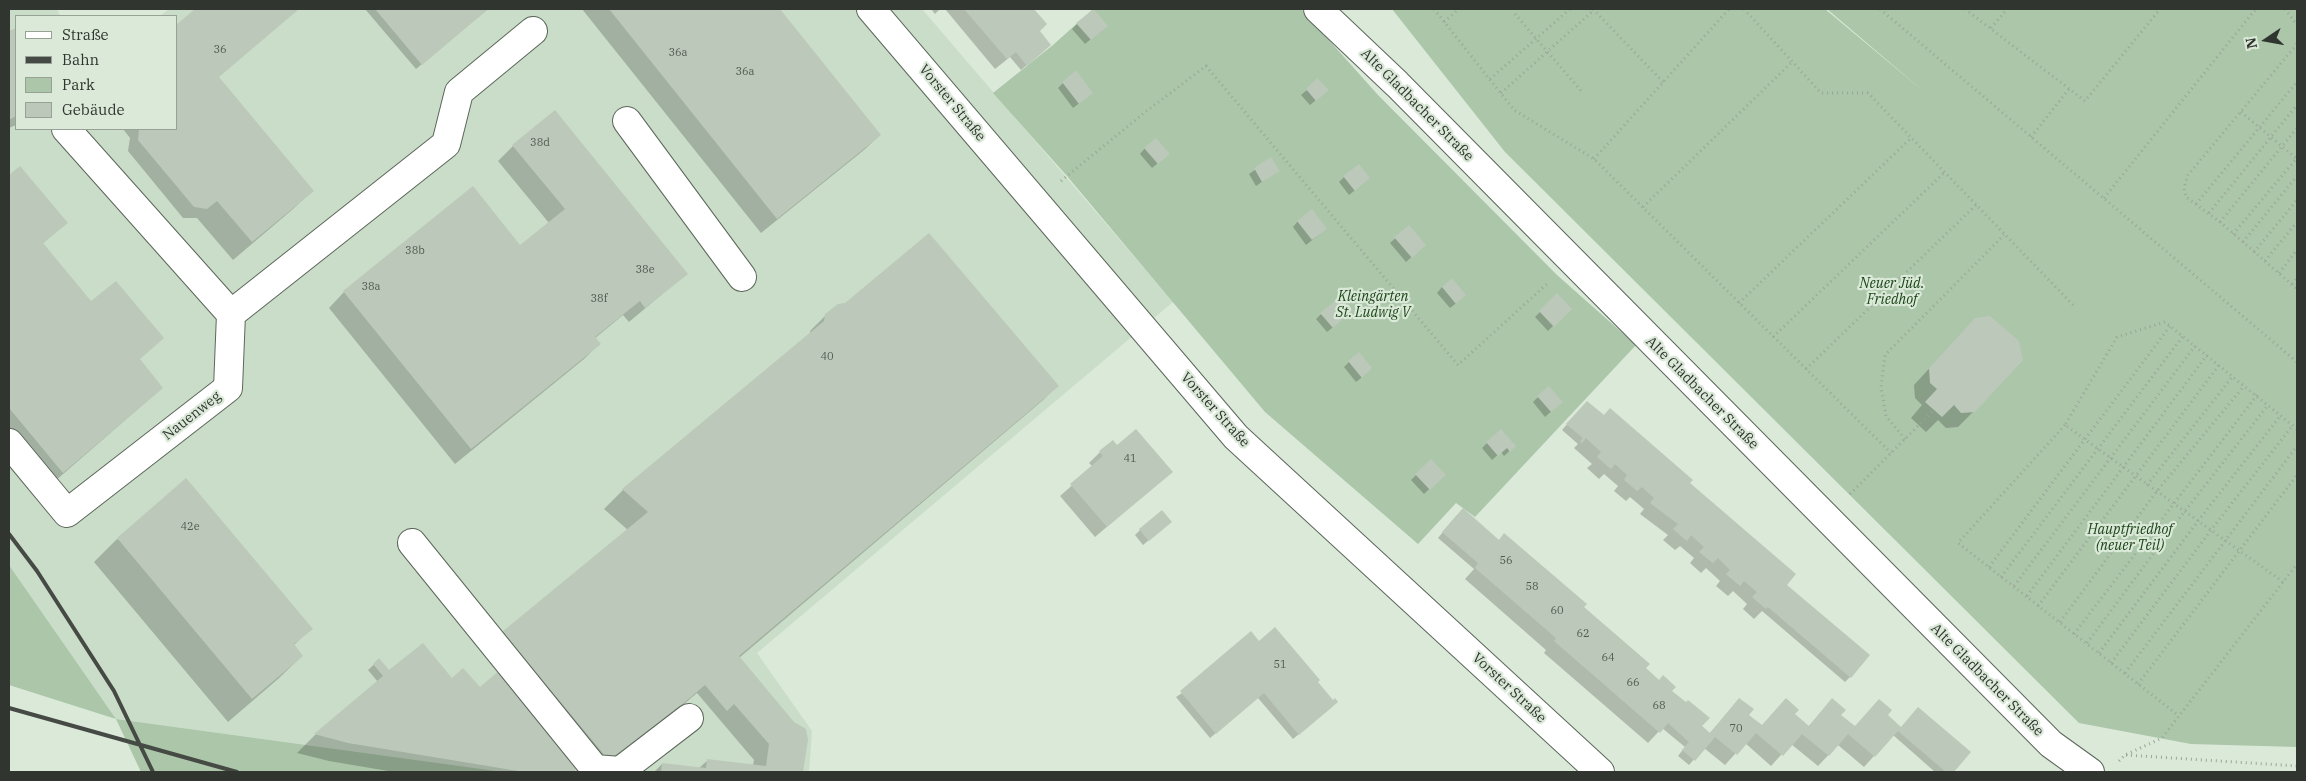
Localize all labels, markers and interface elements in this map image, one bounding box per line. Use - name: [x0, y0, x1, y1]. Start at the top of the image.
- legend: [15, 15, 178, 130]
- north arrow: [2241, 15, 2291, 65]
- text: Straße: [62, 25, 109, 44]
- text: N: [2241, 36, 2261, 50]
- house number: 36: [213, 43, 227, 57]
- street label: Alte Gladbacher Straße: [1357, 45, 1477, 165]
- house number: 36a: [668, 46, 688, 60]
- text: Bahn: [62, 50, 99, 69]
- street label: Vorster Straße: [915, 61, 989, 145]
- house number: 36a: [735, 65, 755, 79]
- text: Park: [62, 75, 95, 94]
- text: Gebäude: [62, 100, 125, 119]
- house number: 38d: [530, 136, 550, 150]
- house number: 38b: [405, 244, 425, 258]
- house number: 38e: [635, 263, 655, 277]
- park label: Neuer Jüd. Friedhof: [1860, 276, 1924, 308]
- house number: 38a: [361, 280, 381, 294]
- park label: Kleingärten St. Ludwig V: [1336, 289, 1410, 322]
- house number: 38f: [591, 292, 607, 306]
- street label: Alte Gladbacher Straße: [1642, 333, 1762, 453]
- house number: 40: [820, 350, 834, 364]
- street label: Vorster Straße: [1177, 369, 1253, 451]
- street label: Nauenweg: [160, 388, 224, 444]
- house number: 41: [1123, 452, 1137, 466]
- house number: 42e: [180, 520, 200, 534]
- park label: Hauptfriedhof (neuer Teil): [2087, 522, 2173, 554]
- house number: 56: [1499, 554, 1513, 568]
- house number: 58: [1525, 580, 1539, 594]
- house number: 60: [1550, 604, 1564, 618]
- street label: Alte Gladbacher Straße: [1927, 620, 2047, 740]
- house number: 62: [1576, 627, 1590, 641]
- street label: Vorster Straße: [1469, 650, 1549, 726]
- house number: 64: [1601, 651, 1615, 665]
- house number: 51: [1273, 658, 1287, 672]
- house number: 66: [1626, 676, 1640, 690]
- house number: 68: [1652, 699, 1666, 713]
- house number: 70: [1729, 722, 1743, 736]

